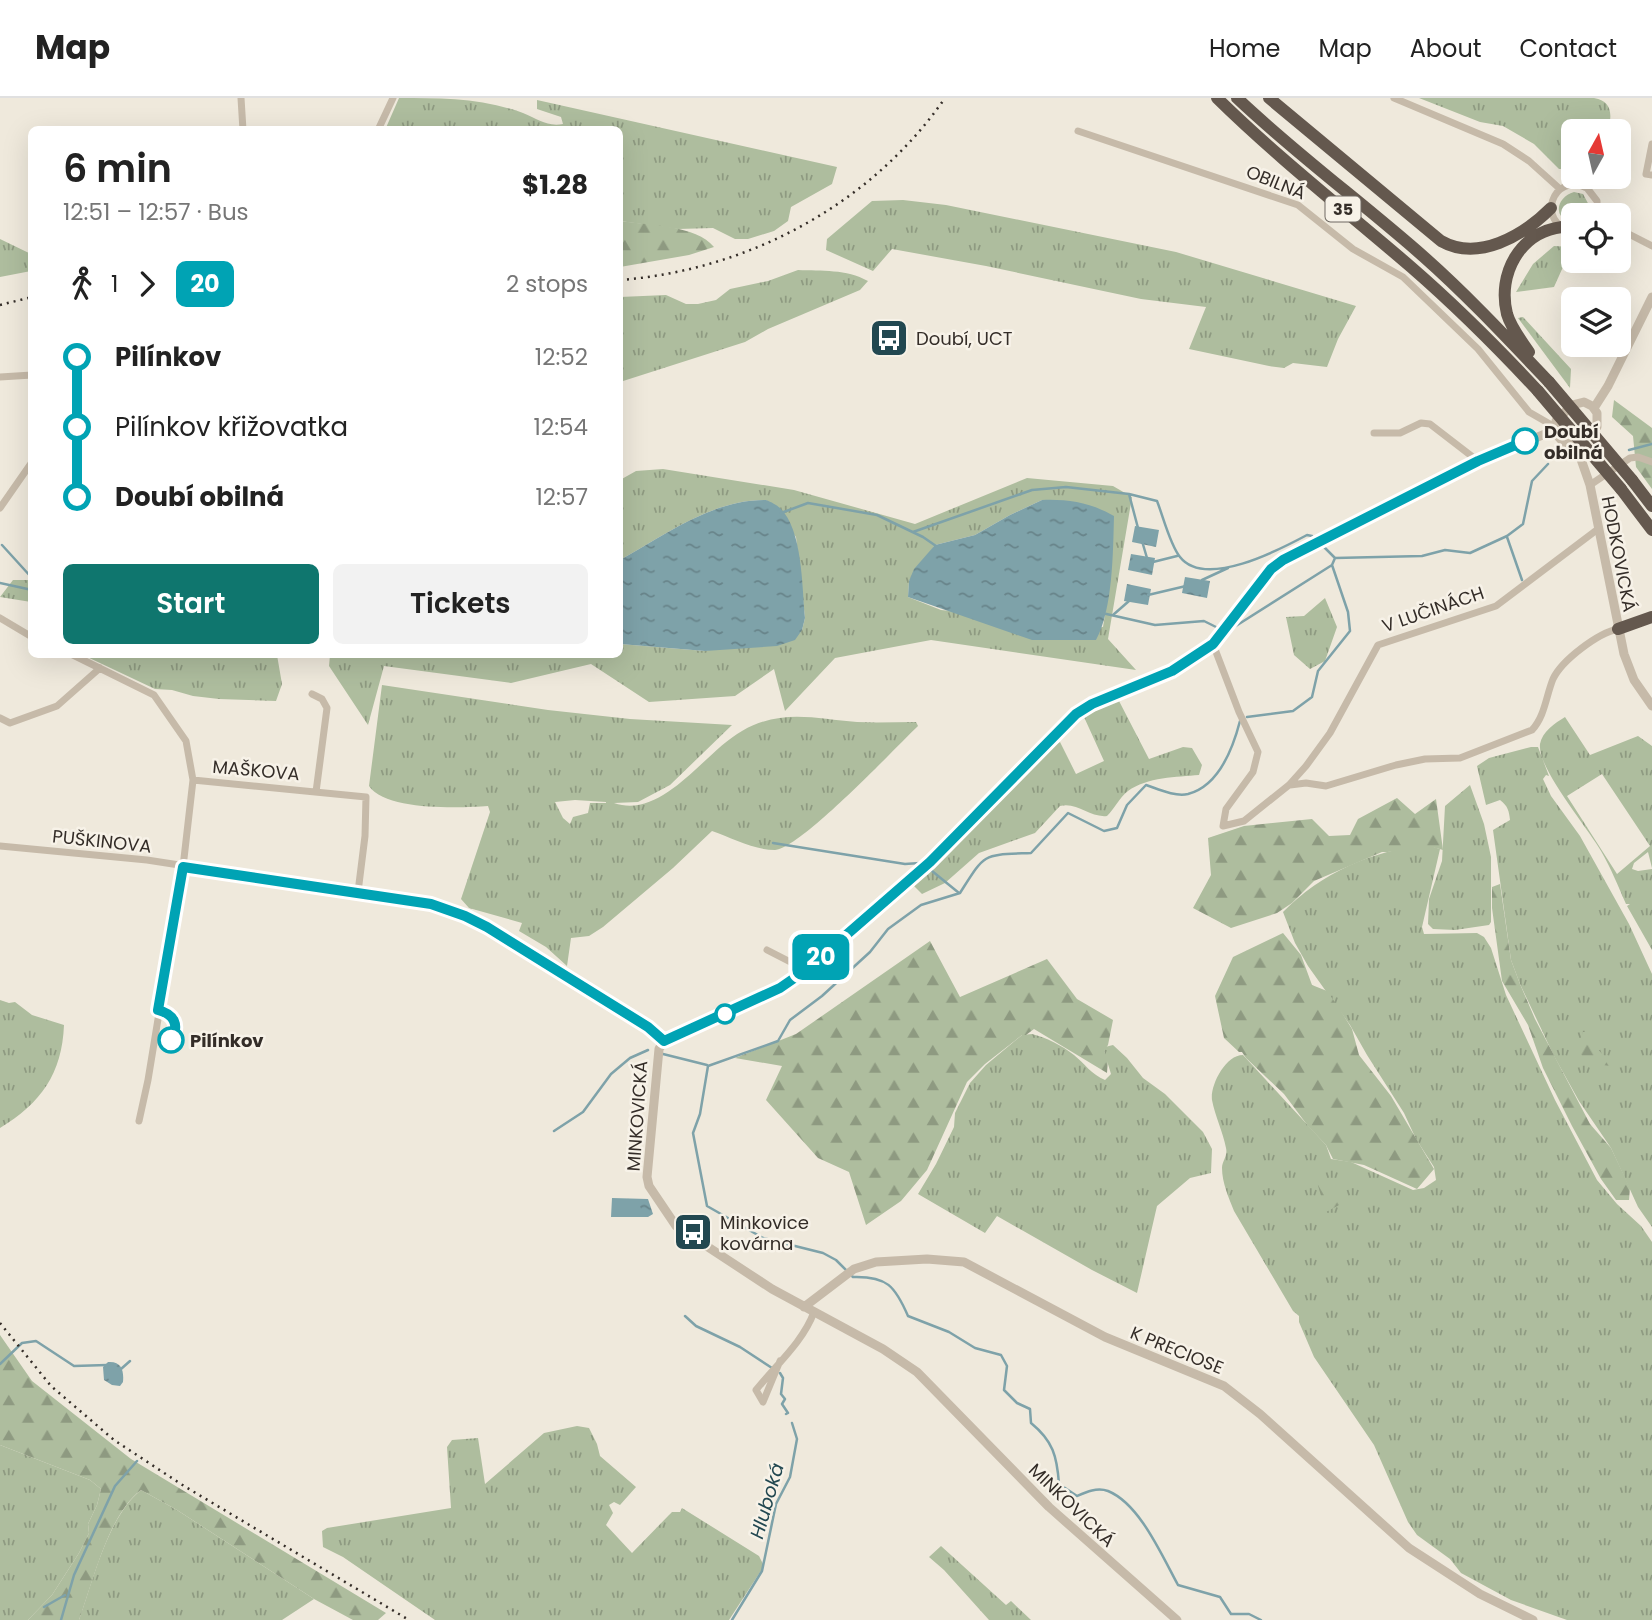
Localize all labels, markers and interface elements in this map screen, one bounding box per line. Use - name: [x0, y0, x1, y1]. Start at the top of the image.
- text: Map: [35, 24, 110, 71]
- text: Home: [1209, 32, 1281, 65]
- text: Map: [1319, 32, 1372, 65]
- text: About: [1410, 32, 1481, 65]
- text: Contact: [1519, 32, 1617, 65]
- north arrow: [1561, 119, 1631, 189]
- map controls: [1561, 119, 1631, 357]
- text: 6 min: [63, 142, 172, 195]
- street label: OBILNÁ: [1242, 159, 1310, 205]
- text: $1.28: [522, 167, 588, 203]
- text: 12:51 – 12:57 · Bus: [63, 196, 249, 228]
- road number: 35: [1326, 197, 1360, 222]
- button: locate: [1561, 203, 1631, 273]
- icon: walk: [63, 265, 101, 303]
- icon: forward: [128, 265, 166, 303]
- text: 20: [190, 267, 220, 300]
- text: 1: [111, 268, 118, 300]
- text: 2 stops: [506, 268, 588, 300]
- button: layers: [1561, 287, 1631, 357]
- bus stop icon: Doubí, UCT: [868, 317, 910, 359]
- place label: Doubí, UCT: [916, 326, 1013, 351]
- text: Pilínkov: [115, 339, 221, 375]
- text: 12:52: [535, 341, 588, 373]
- text: Pilínkov křižovatka: [115, 409, 348, 445]
- text: 12:54: [534, 411, 588, 443]
- place label: Doubí obilná: [1544, 419, 1603, 465]
- marker: Doubí obilná: [1512, 428, 1538, 454]
- text: Doubí obilná: [115, 479, 284, 515]
- text: 12:57: [536, 481, 588, 513]
- street label: HODKOVICKÁ: [1596, 494, 1642, 614]
- button: Start: [63, 564, 319, 644]
- button: Tickets: [333, 564, 588, 644]
- street label: V LUČINÁCH: [1379, 580, 1487, 638]
- street label: MAŠKOVA: [211, 754, 301, 786]
- street label: PUŠKINOVA: [51, 823, 153, 859]
- line badge: 20: [790, 934, 852, 980]
- text: 20: [806, 940, 836, 973]
- unlabelled marker: [715, 1004, 735, 1024]
- marker: Pilínkov: [158, 1027, 184, 1053]
- place label: Pilínkov: [190, 1028, 264, 1053]
- street label: MINKOVICKÁ: [621, 1060, 653, 1172]
- place label: Minkovice kovárna: [720, 1210, 809, 1256]
- bus stop icon: Minkovice kovárna: [672, 1211, 714, 1253]
- street label: K PRECIOSE: [1127, 1320, 1227, 1380]
- street label: MINKOVICKÁ: [1023, 1457, 1121, 1553]
- water label: Hluboká: [743, 1460, 791, 1542]

